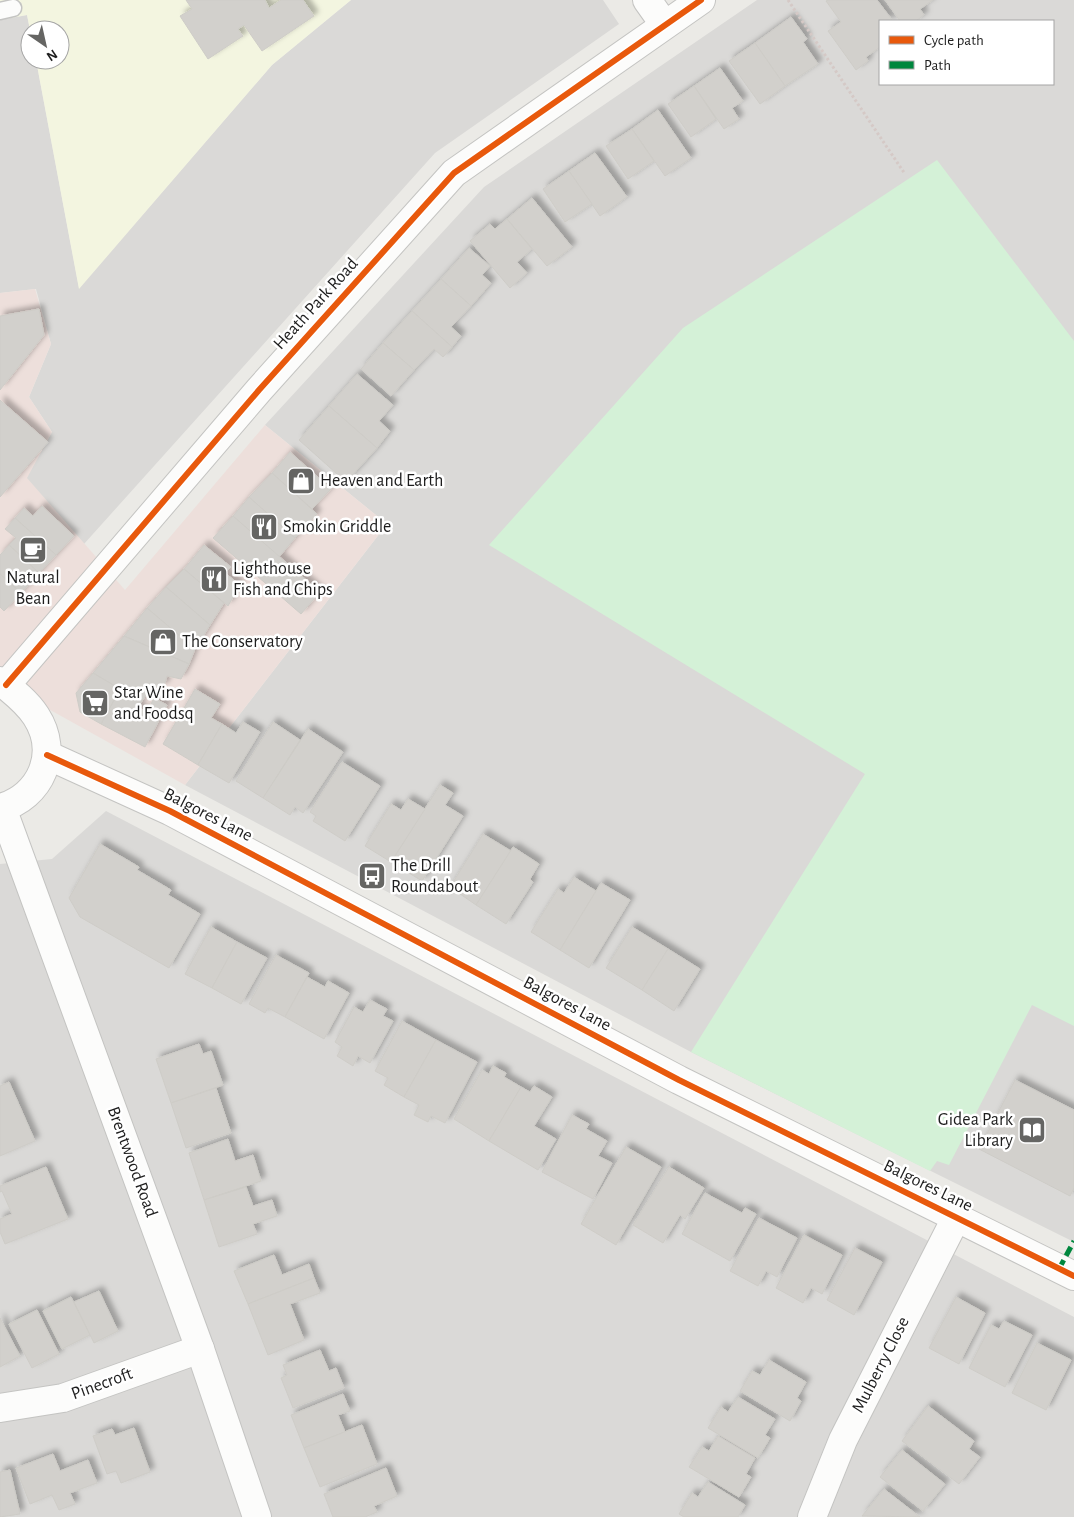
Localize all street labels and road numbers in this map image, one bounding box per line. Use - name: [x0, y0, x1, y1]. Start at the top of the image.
- street label: Heath Park Road: [270, 255, 362, 353]
- street label: Balgores Lane: [161, 785, 255, 845]
- street label: Balgores Lane: [520, 973, 614, 1035]
- street label: Brentwood Road: [104, 1104, 160, 1220]
- street label: Balgores Lane: [881, 1157, 975, 1215]
- street label: Mulberry Close: [849, 1314, 913, 1416]
- street label: Pinecroft: [69, 1365, 135, 1403]

